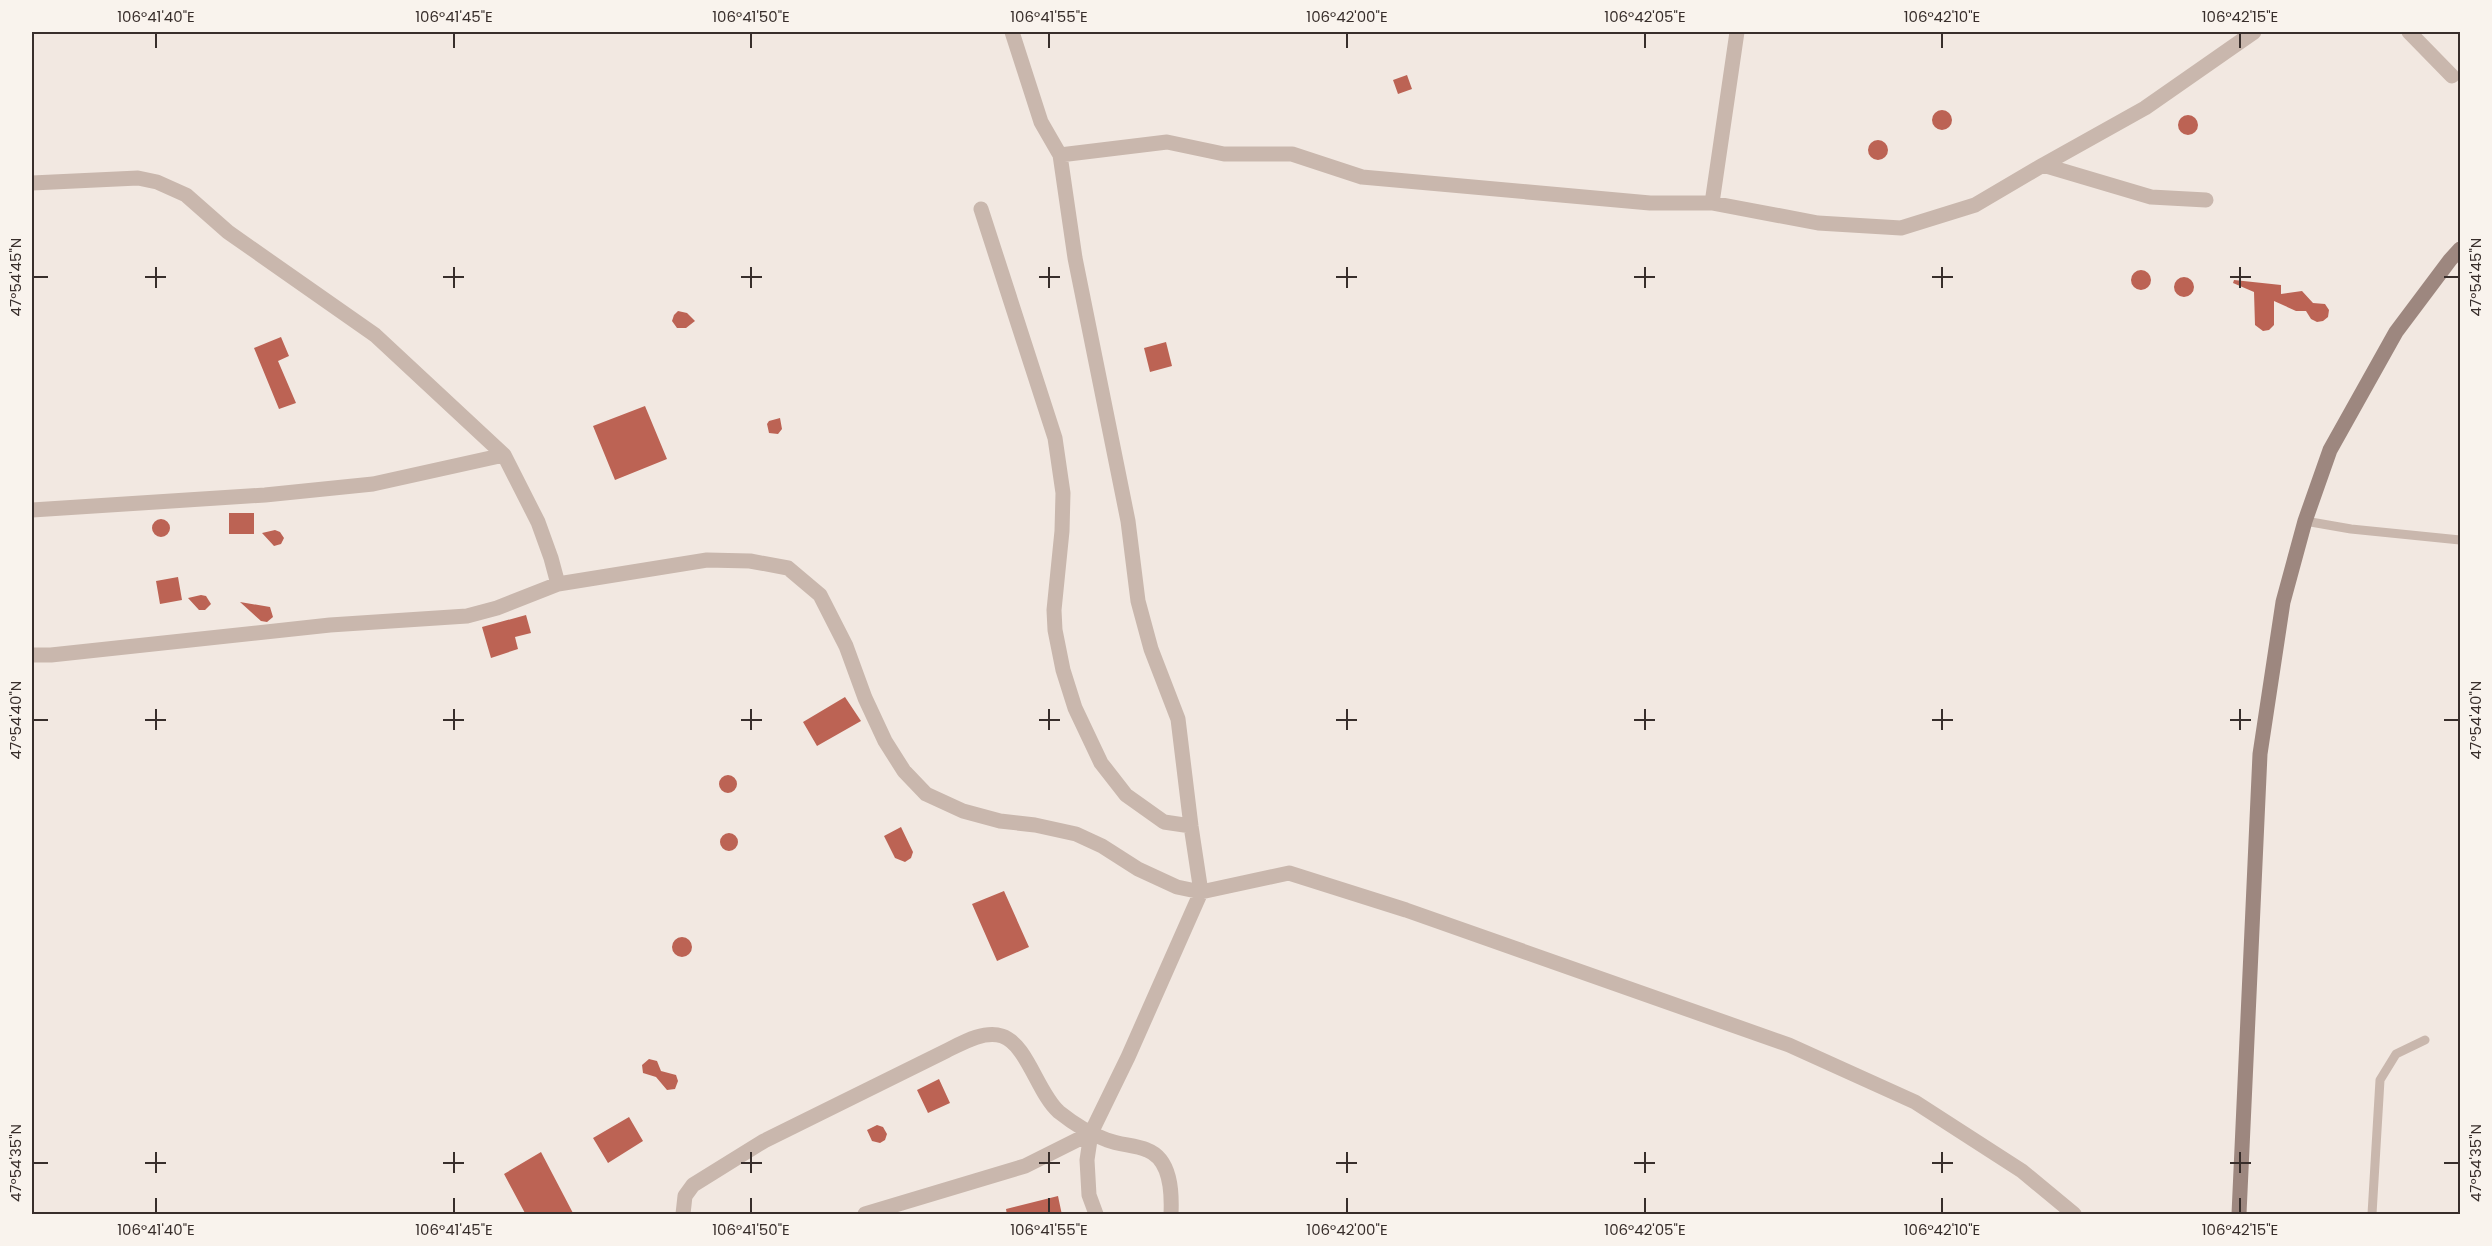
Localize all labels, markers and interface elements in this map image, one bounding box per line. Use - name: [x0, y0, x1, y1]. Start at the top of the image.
- text: 106°41'40"E: [117, 6, 195, 27]
- text: 106°41'45"E: [415, 6, 493, 27]
- text: 106°41'50"E: [712, 6, 790, 27]
- text: 106°41'55"E: [1010, 6, 1088, 27]
- text: 106°42'00"E: [1306, 6, 1388, 27]
- text: 106°42'05"E: [1604, 6, 1686, 27]
- text: 106°42'10"E: [1904, 6, 1980, 27]
- text: 106°42'15"E: [2202, 6, 2278, 27]
- text: 47°54'45"N: [5, 238, 26, 316]
- text: 47°54'45"N: [2465, 238, 2486, 316]
- text: 47°54'40"N: [5, 681, 26, 759]
- text: 47°54'40"N: [2465, 681, 2486, 759]
- text: 47°54'35"N: [5, 1124, 26, 1202]
- text: 47°54'35"N: [2465, 1124, 2486, 1202]
- text: 106°41'40"E: [117, 1219, 195, 1240]
- text: 106°41'45"E: [415, 1219, 493, 1240]
- text: 106°41'50"E: [712, 1219, 790, 1240]
- text: 106°41'55"E: [1010, 1219, 1088, 1240]
- text: 106°42'00"E: [1306, 1219, 1388, 1240]
- text: 106°42'05"E: [1604, 1219, 1686, 1240]
- text: 106°42'10"E: [1904, 1219, 1980, 1240]
- text: 106°42'15"E: [2202, 1219, 2278, 1240]

